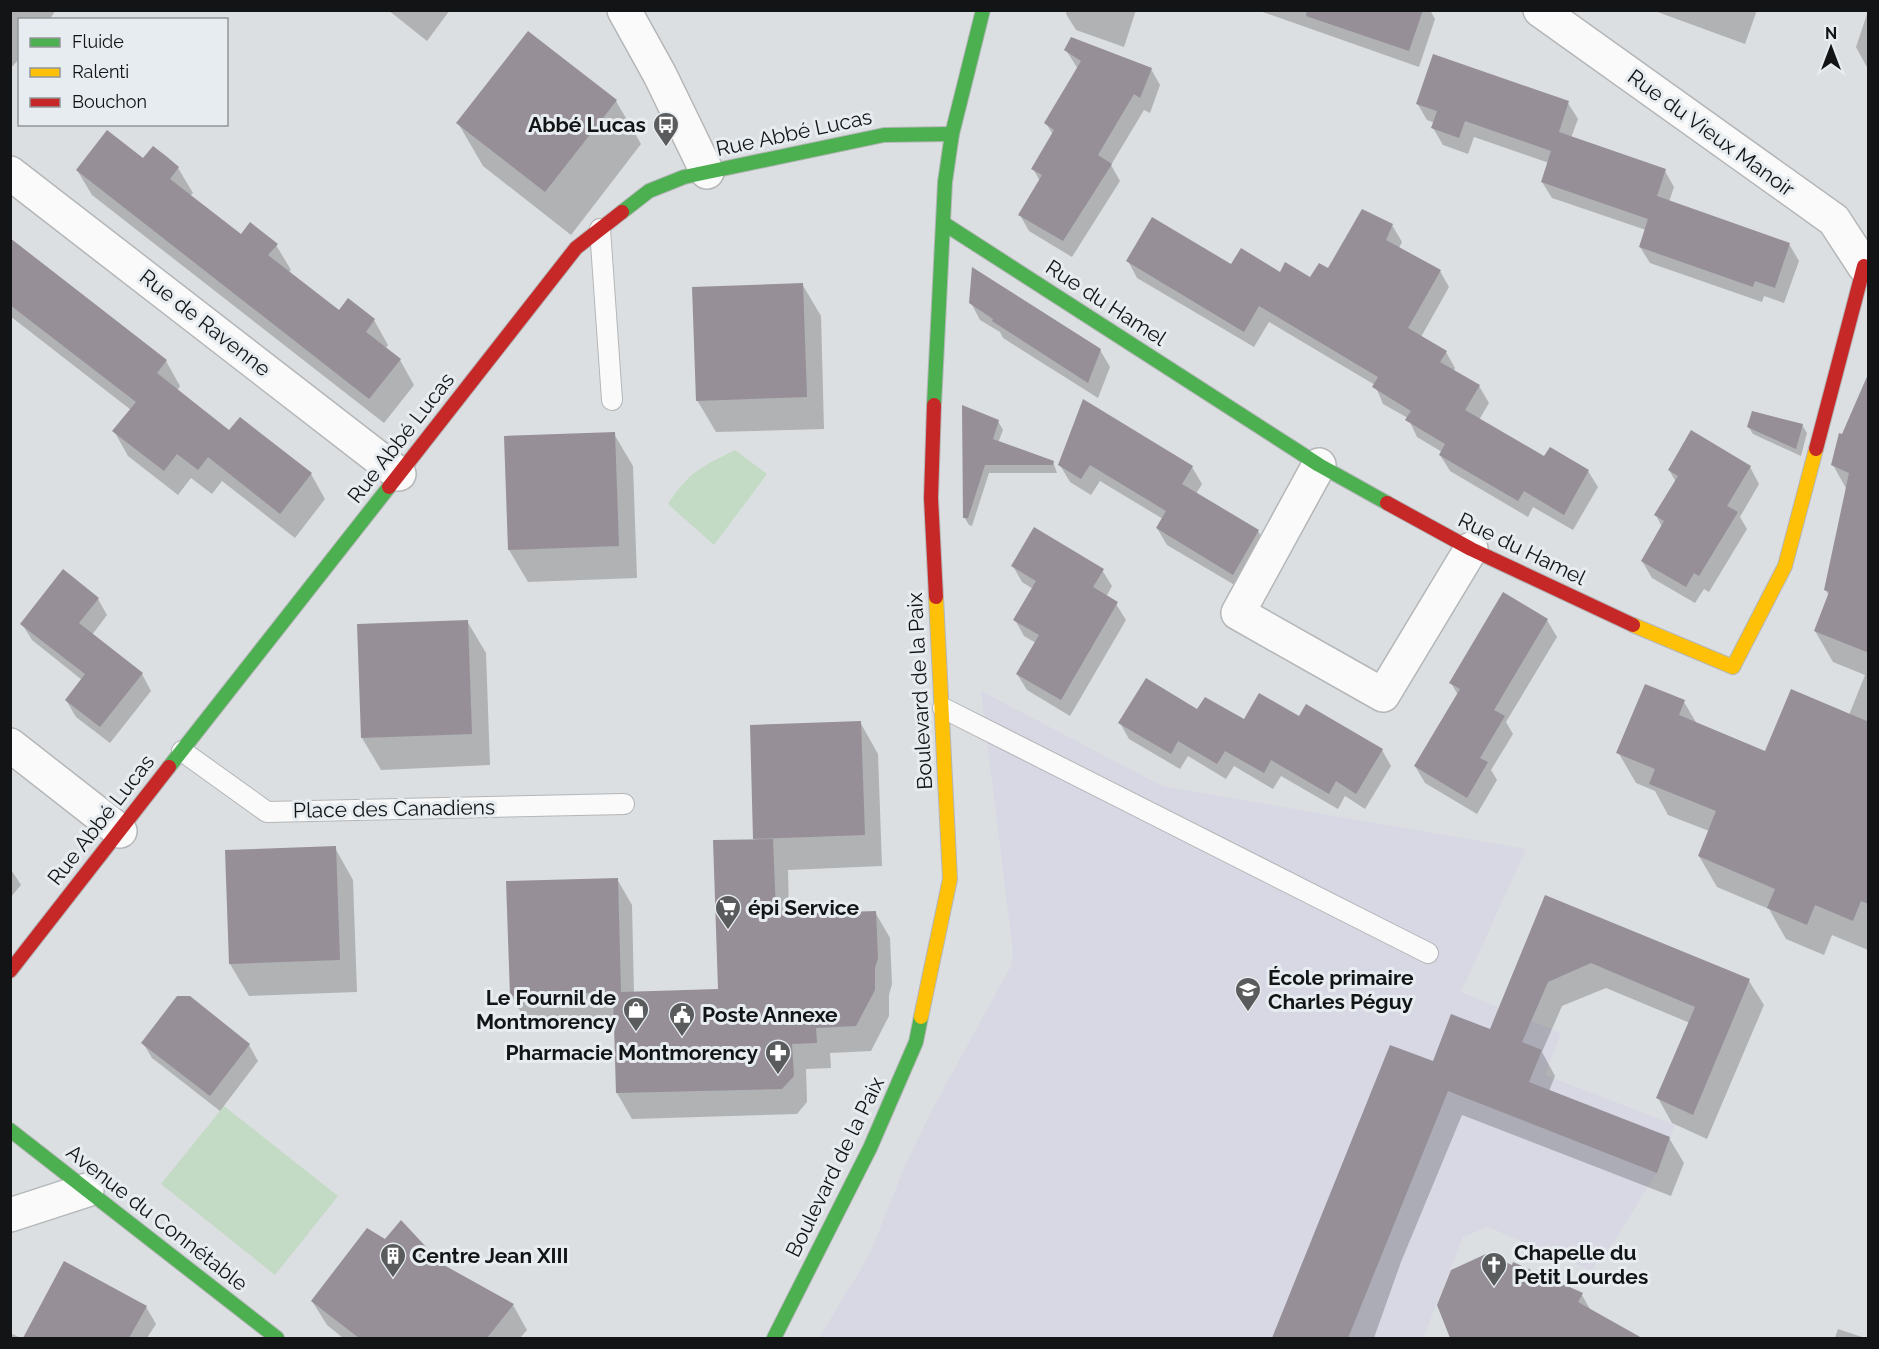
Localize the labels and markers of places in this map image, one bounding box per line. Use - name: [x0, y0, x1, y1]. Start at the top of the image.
- bus stop icon: Abbé Lucas: [651, 110, 681, 148]
- place label: Abbé Lucas: [528, 112, 646, 137]
- supermarket icon: épi Service: [713, 893, 743, 931]
- place label: épi Service: [748, 895, 860, 920]
- place label: École primaire Charles Péguy: [1268, 965, 1414, 1014]
- school or university icon: École primaire Charles Péguy: [1233, 975, 1263, 1013]
- place label: Le Fournil de Montmorency: [476, 985, 616, 1034]
- shop icon: Le Fournil de Montmorency: [621, 995, 651, 1033]
- public building icon: Poste Annexe: [667, 1000, 697, 1038]
- place label: Poste Annexe: [702, 1002, 838, 1027]
- pharmacy icon: Pharmacie Montmorency: [763, 1038, 793, 1076]
- place label: Pharmacie Montmorency: [506, 1040, 758, 1065]
- place label: Chapelle du Petit Lourdes: [1514, 1240, 1648, 1289]
- building icon: Centre Jean XIII: [378, 1241, 408, 1279]
- place label: Centre Jean XIII: [412, 1243, 569, 1268]
- church icon: Chapelle du Petit Lourdes: [1479, 1250, 1509, 1288]

